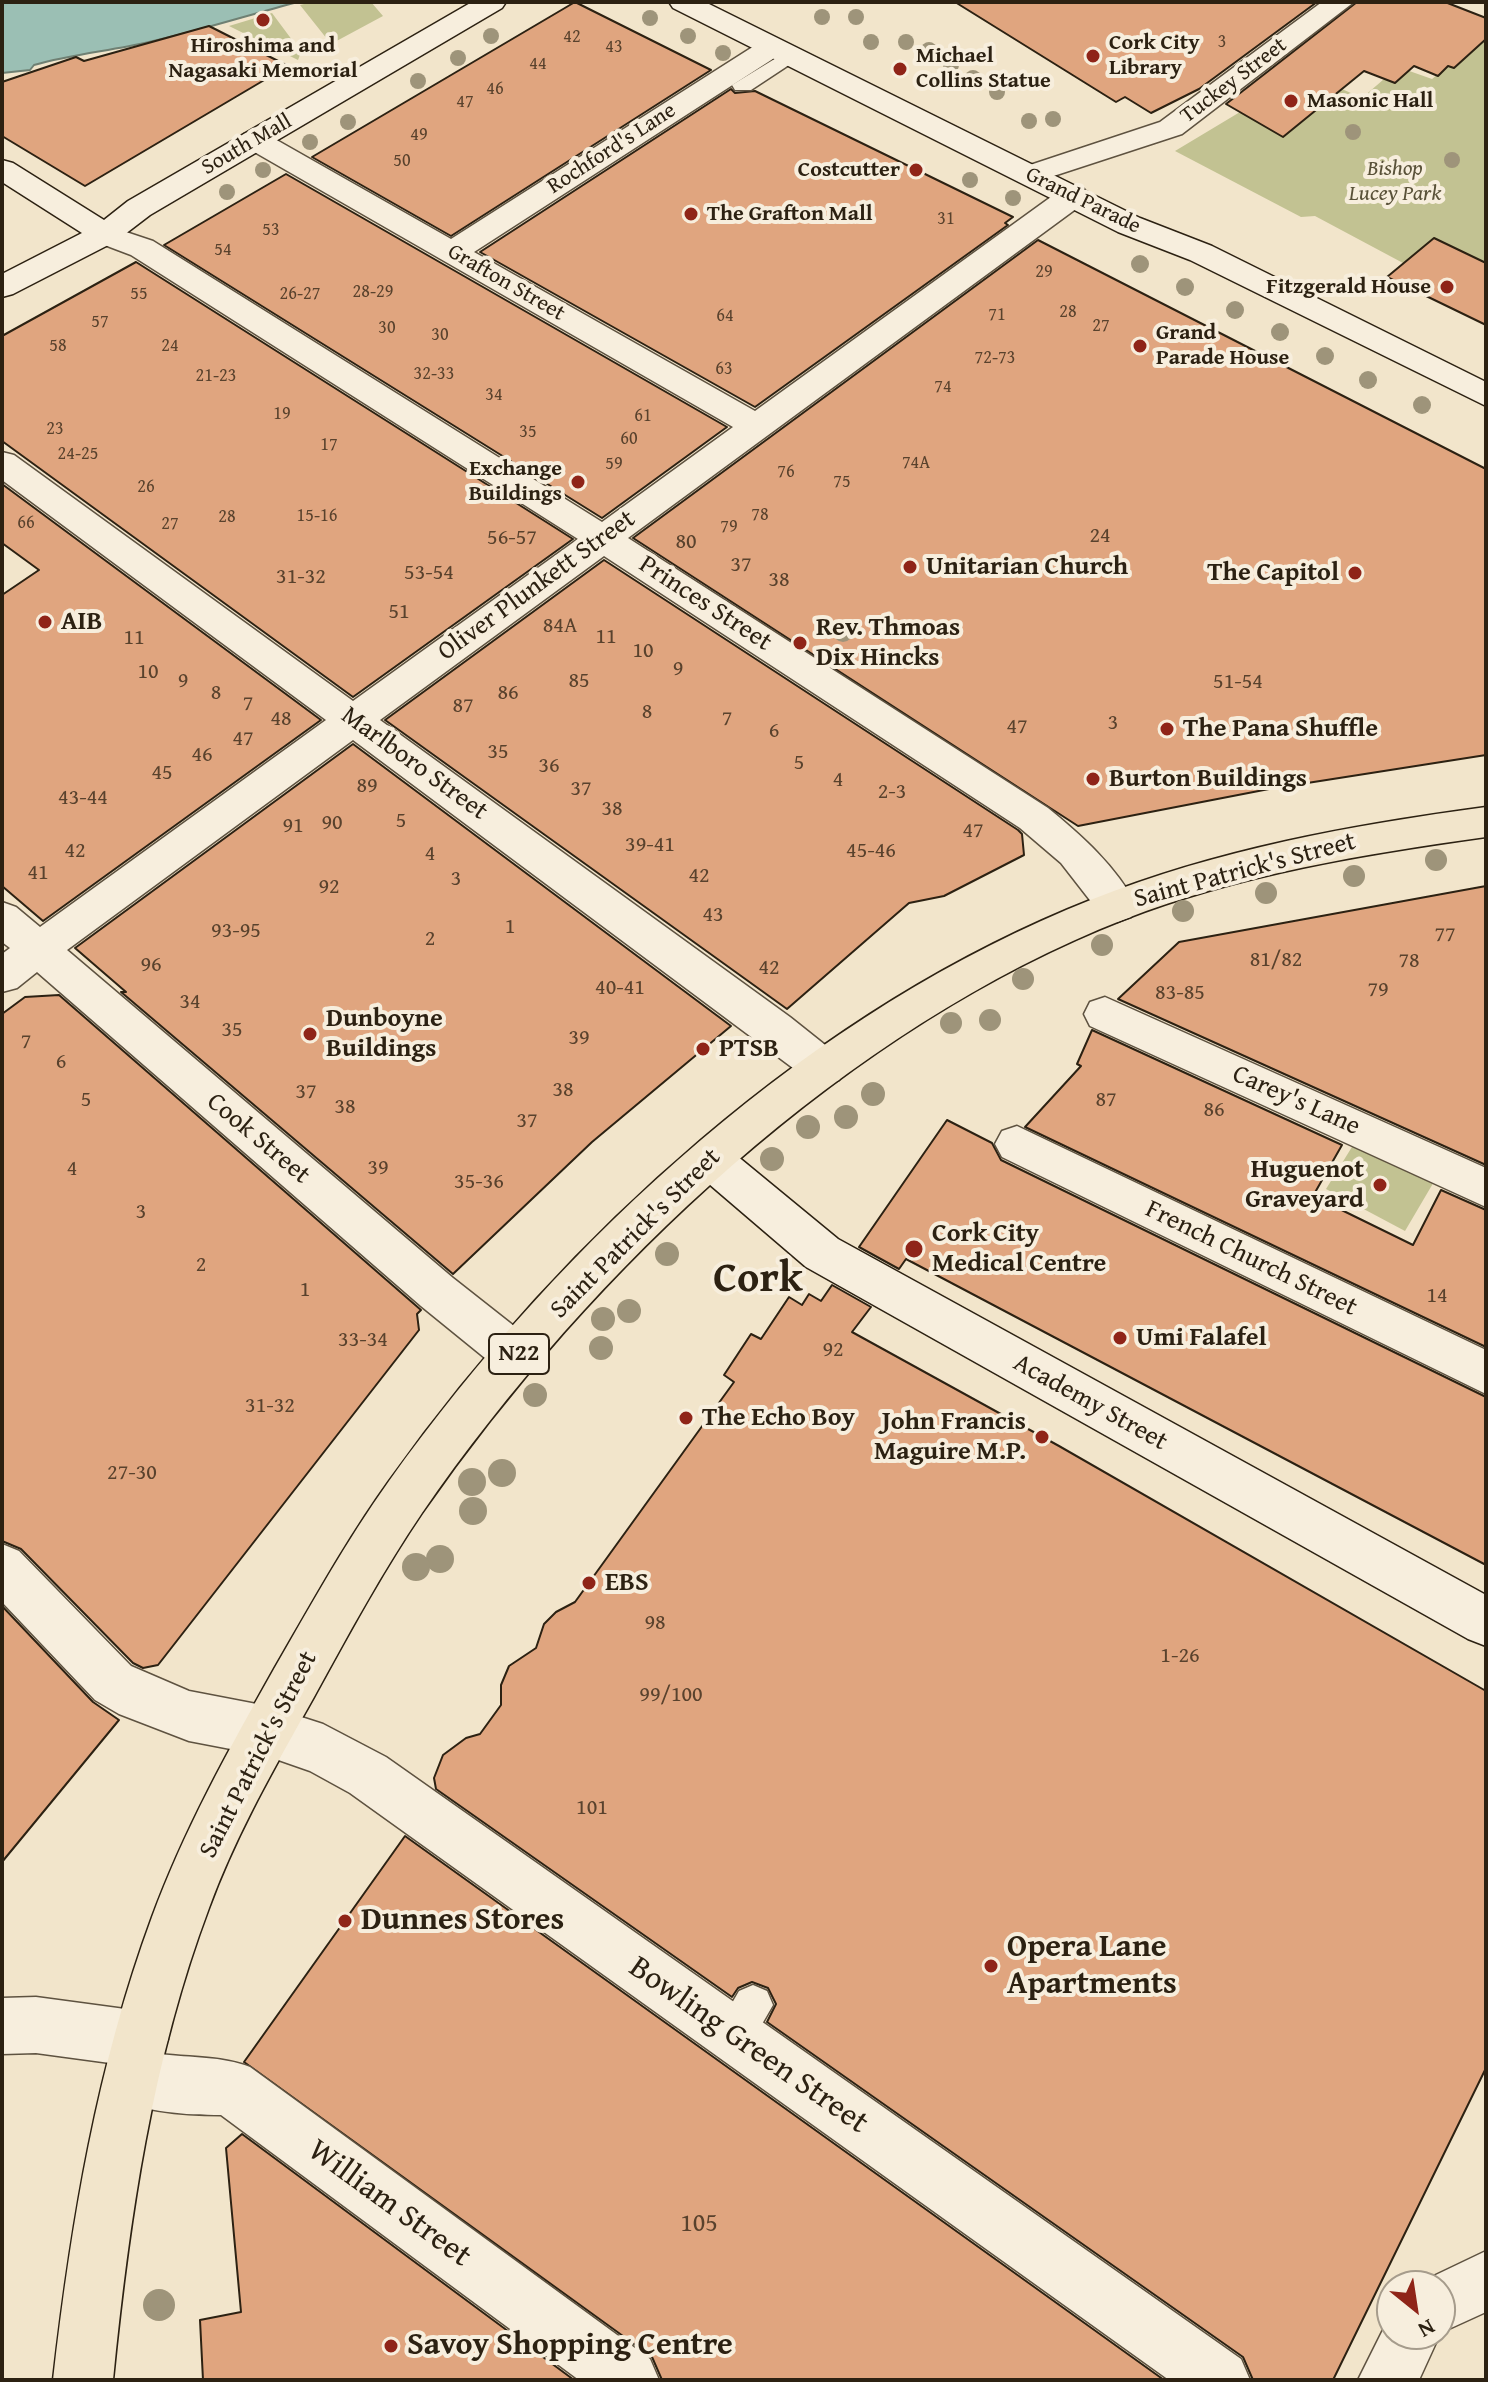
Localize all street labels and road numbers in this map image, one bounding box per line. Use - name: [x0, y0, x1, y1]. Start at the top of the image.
- street label: Tuckey Street: [1176, 32, 1292, 130]
- street label: Rochford's Lane: [543, 98, 681, 200]
- street label: South Mall: [197, 109, 297, 181]
- street label: Grand Parade: [1021, 162, 1145, 240]
- street label: Grafton Street: [443, 239, 569, 327]
- street label: Oliver Plunkett Street: [432, 504, 642, 668]
- street label: Princes Street: [633, 549, 777, 659]
- street label: Marlboro Street: [335, 700, 493, 828]
- street label: Saint Patrick's Street: [1131, 826, 1359, 916]
- street label: Carey's Lane: [1227, 1059, 1365, 1143]
- street label: Cook Street: [200, 1087, 316, 1191]
- street label: Saint Patrick's Street: [544, 1142, 728, 1326]
- street label: French Church Street: [1140, 1194, 1362, 1324]
- road number: N22: [489, 1334, 549, 1374]
- street label: Academy Street: [1008, 1348, 1172, 1458]
- street label: Saint Patrick's Street: [193, 1646, 325, 1864]
- street label: Bowling Green Street: [621, 1949, 875, 2143]
- street label: William Street: [300, 2132, 478, 2276]

